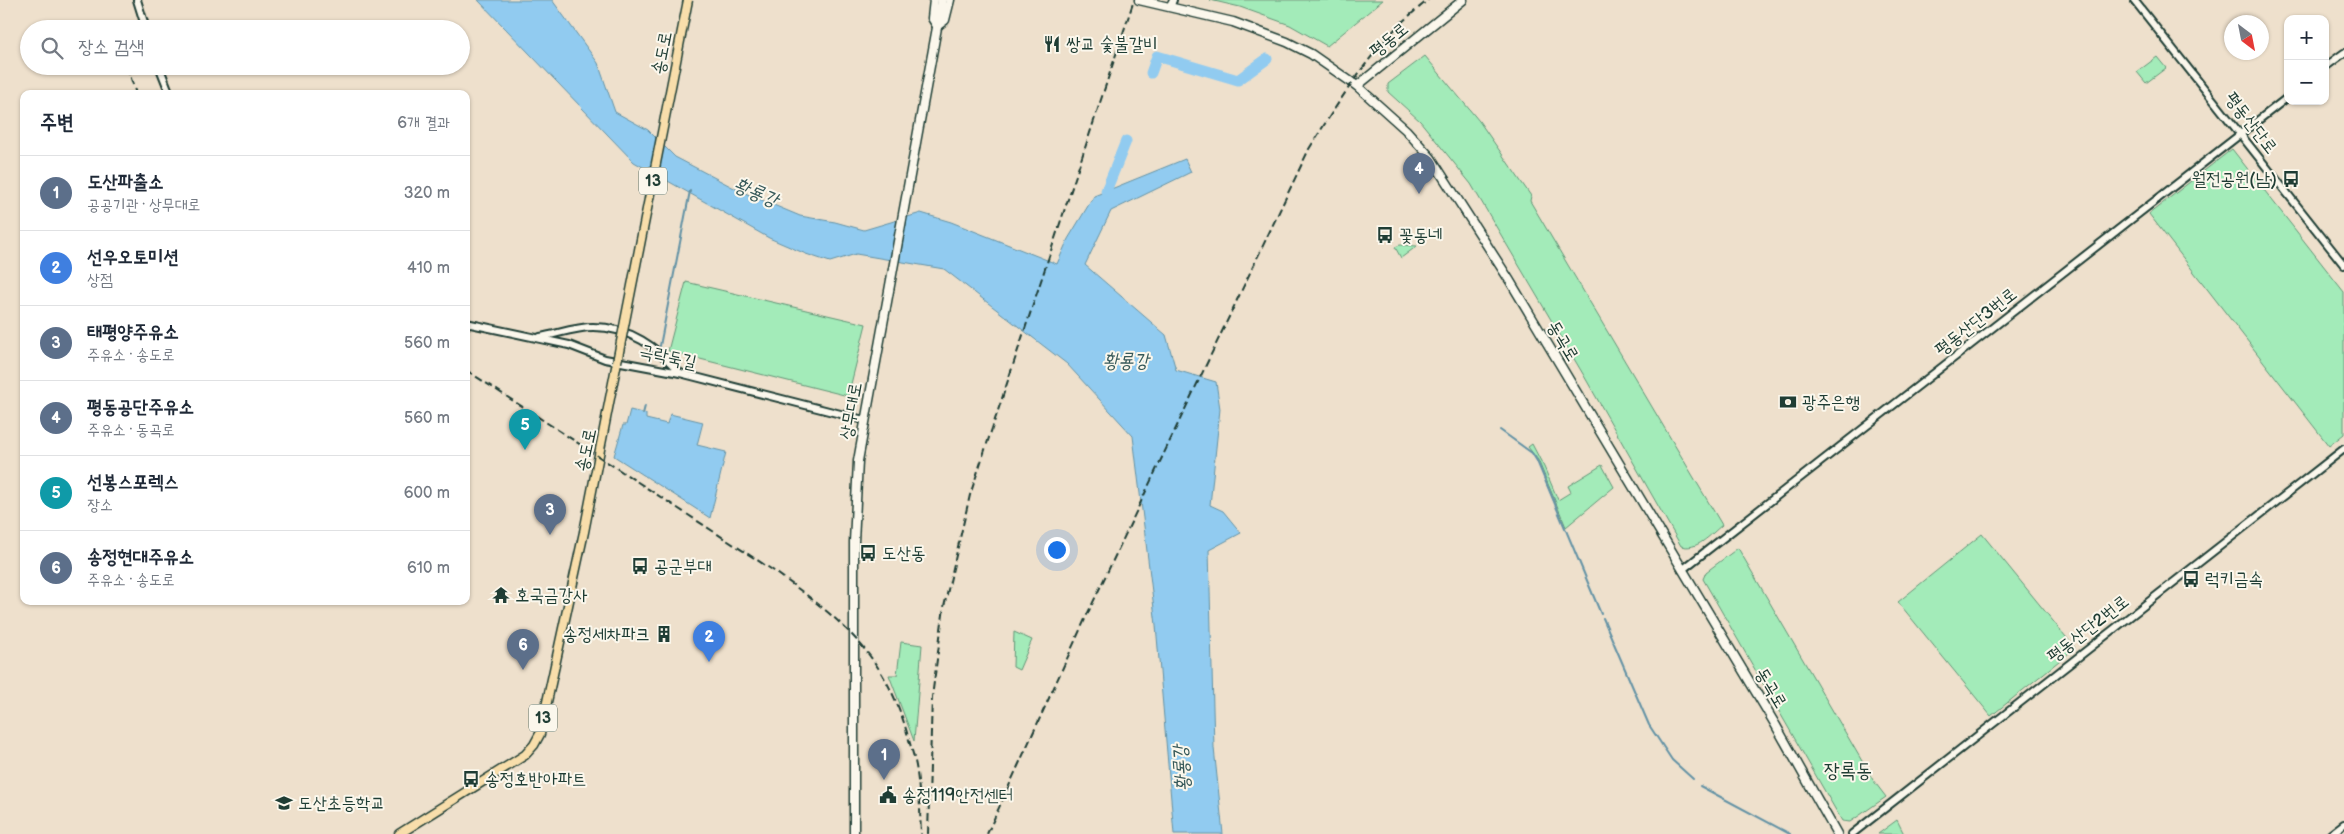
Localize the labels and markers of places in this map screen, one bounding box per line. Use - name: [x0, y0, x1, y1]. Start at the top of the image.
- restaurant icon: 쌍교 숯불갈비: [1042, 34, 1062, 54]
- place label: 쌍교 숯불갈비: [1066, 34, 1158, 55]
- pin: 4: [1403, 153, 1435, 194]
- place label: 월전공원(남): [2191, 169, 2277, 190]
- bus stop icon: 월전공원(남): [2281, 169, 2301, 189]
- bus stop icon: 꽃동네: [1375, 225, 1395, 245]
- place label: 꽃동네: [1399, 225, 1442, 246]
- bank icon: 광주은행: [1778, 392, 1798, 412]
- place label: 광주은행: [1802, 392, 1860, 413]
- pin: 5: [509, 409, 541, 450]
- pin: 3: [534, 494, 566, 535]
- bus stop icon: 도산동: [858, 543, 878, 563]
- place label: 도산동: [882, 543, 925, 564]
- bus stop icon: 공군부대: [630, 556, 650, 576]
- place label: 공군부대: [654, 556, 712, 577]
- bus stop icon: 럭키금속: [2181, 569, 2201, 589]
- place label: 럭키금속: [2205, 569, 2263, 590]
- temple icon: 호국금강사: [491, 585, 511, 605]
- place label: 호국금강사: [515, 585, 588, 606]
- pin: 2: [693, 621, 725, 662]
- place label: 송정세차파크: [563, 624, 650, 645]
- building icon: 송정세차파크: [654, 624, 674, 644]
- pin: 6: [507, 629, 539, 670]
- pin: 1: [868, 739, 900, 780]
- bus stop icon: 송정호반아파트: [461, 769, 481, 789]
- place label: 송정호반아파트: [485, 769, 586, 790]
- public building icon: 송정119안전센터: [878, 785, 898, 805]
- place label: 송정119안전센터: [902, 785, 1013, 806]
- school or university icon: 도산초등학교: [274, 793, 294, 813]
- place label: 도산초등학교: [298, 793, 385, 814]

